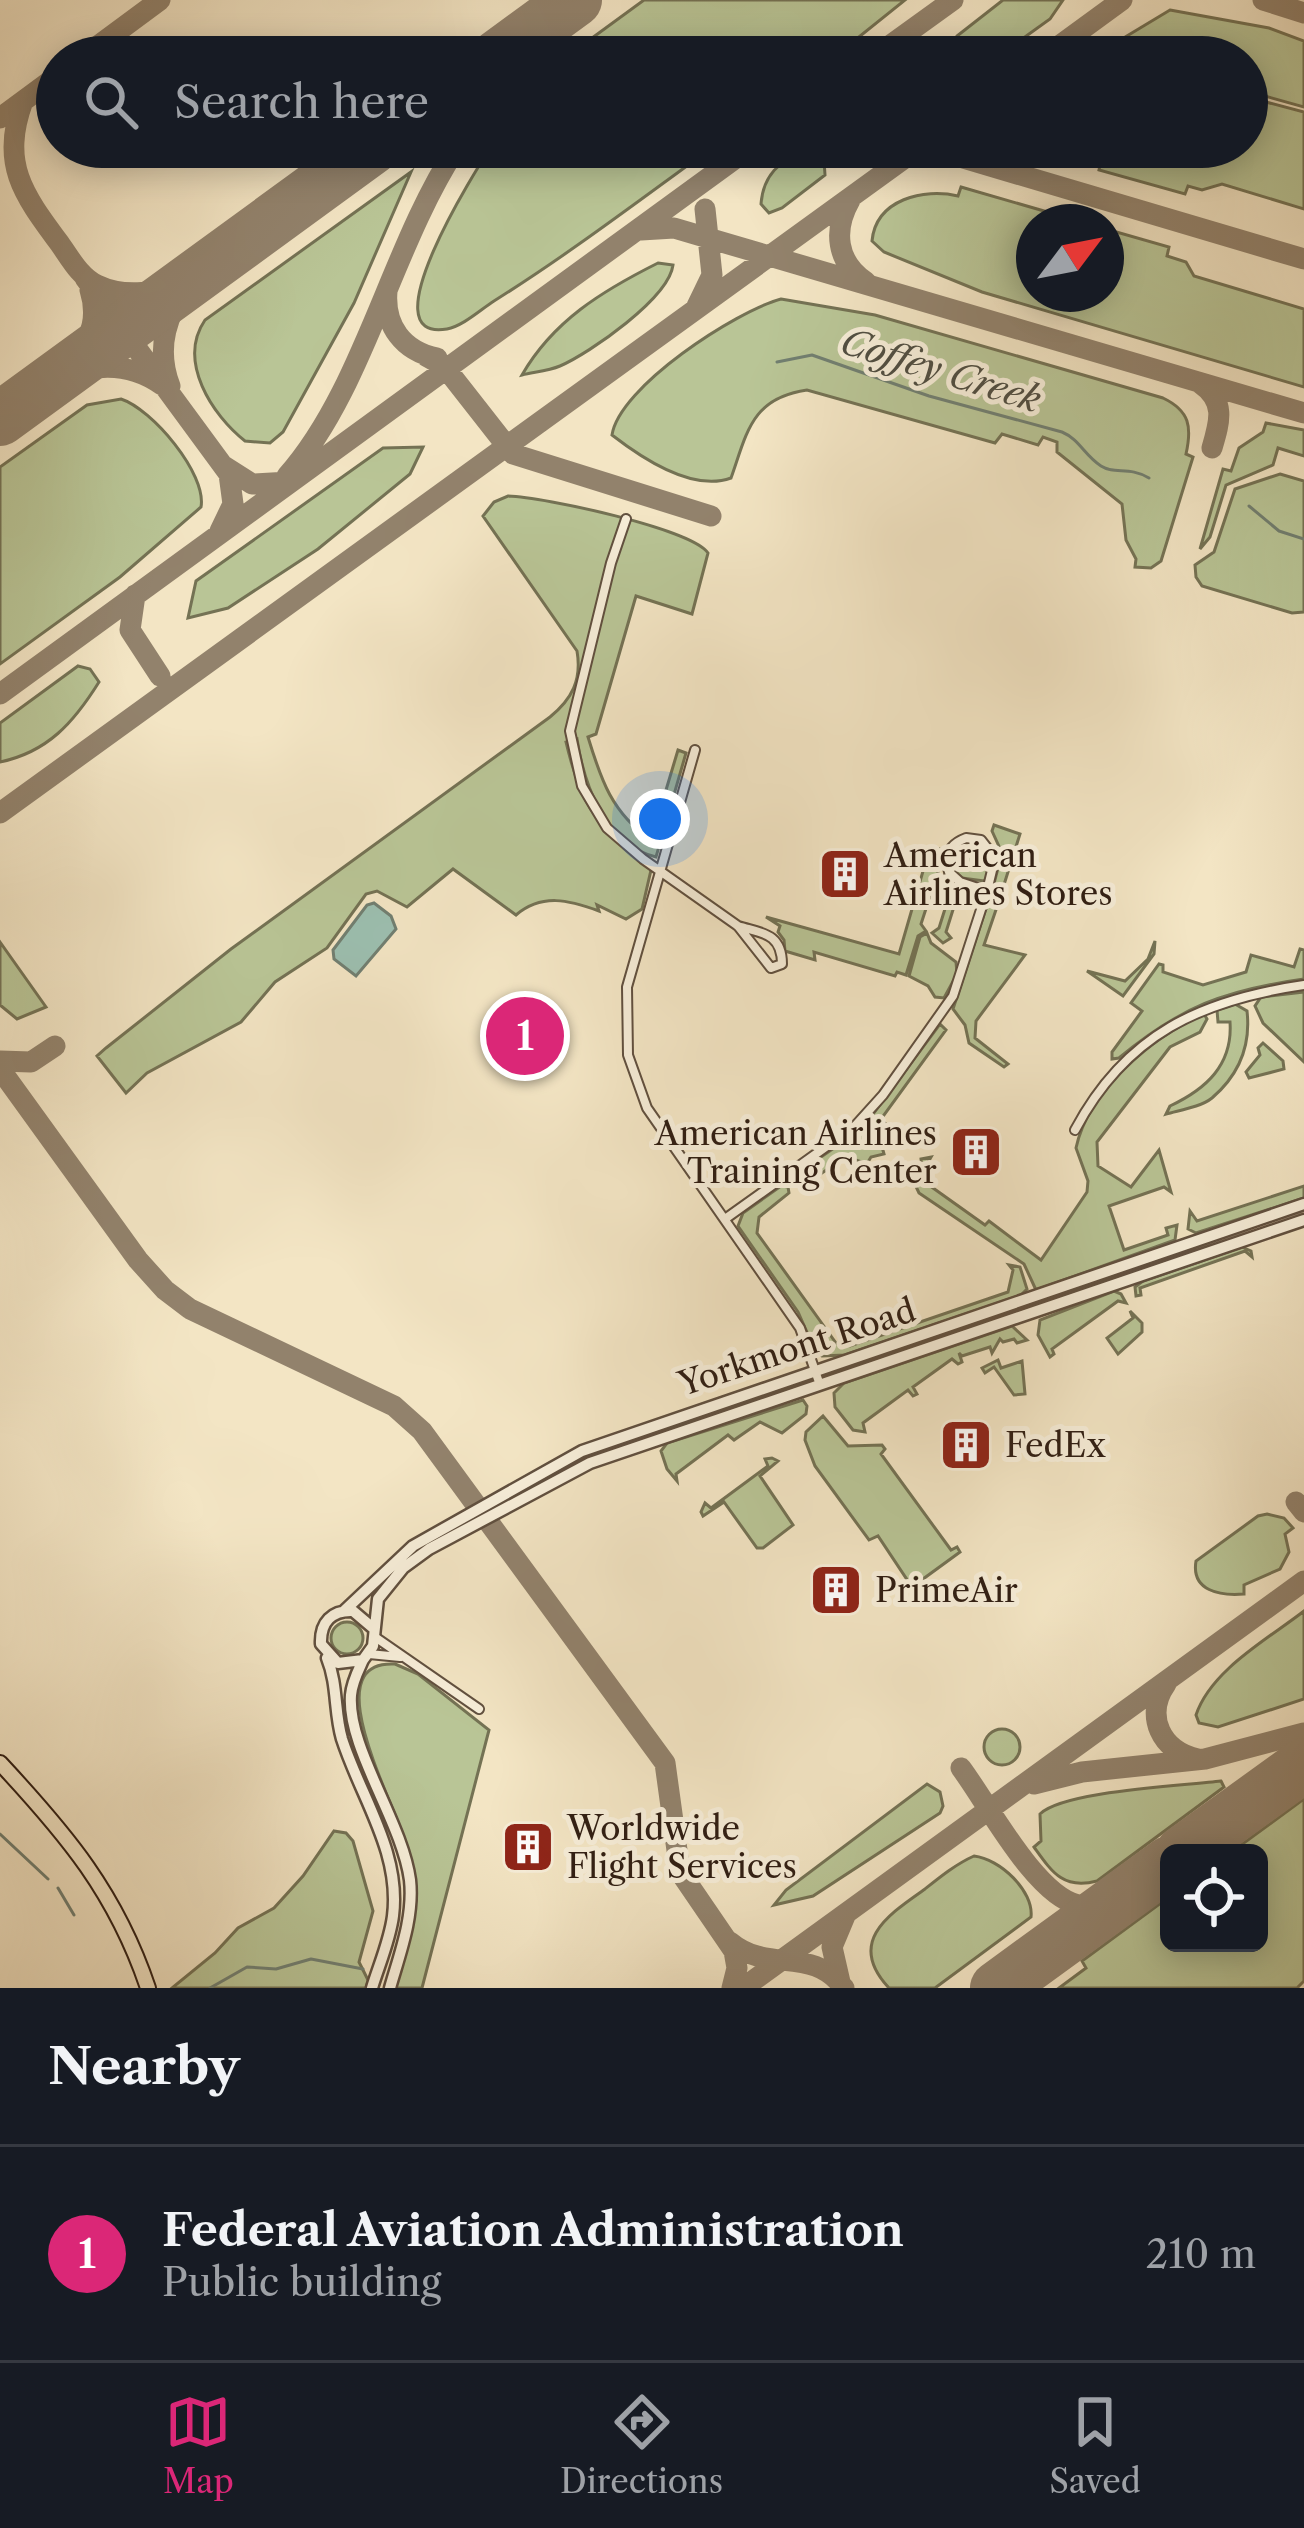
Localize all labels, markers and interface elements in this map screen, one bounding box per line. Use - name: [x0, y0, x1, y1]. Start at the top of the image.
- search box: [36, 36, 1268, 168]
- icon: search: [78, 69, 144, 135]
- text: Search here: [174, 74, 429, 130]
- north arrow: [1016, 204, 1124, 312]
- water label: Coffey Creek: [836, 319, 1047, 421]
- your location: [630, 789, 690, 849]
- place label: American Airlines Stores: [883, 835, 1113, 914]
- building icon: American Airlines Stores: [817, 846, 873, 902]
- pin: 1: [486, 991, 564, 1081]
- place label: American Airlines Training Center: [654, 1113, 937, 1192]
- building icon: American Airlines Training Center: [948, 1124, 1004, 1180]
- street label: Yorkmont Road: [672, 1289, 921, 1405]
- building icon: FedEx: [938, 1417, 994, 1473]
- place label: FedEx: [1005, 1425, 1106, 1466]
- building icon: PrimeAir: [808, 1562, 864, 1618]
- place label: PrimeAir: [875, 1570, 1018, 1611]
- place label: Worldwide Flight Services: [566, 1808, 797, 1887]
- building icon: Worldwide Flight Services: [500, 1819, 556, 1875]
- map controls: [1160, 1844, 1268, 1952]
- button: locate: [1160, 1844, 1268, 1952]
- text: Nearby: [48, 2035, 240, 2097]
- text: Federal Aviation Administration: [162, 2202, 904, 2258]
- text: 1: [78, 2230, 96, 2278]
- text: 210 m: [1146, 2230, 1256, 2278]
- text: Public building: [162, 2258, 441, 2306]
- tab: Map: [163, 2389, 234, 2502]
- tab: Directions: [560, 2389, 723, 2502]
- tab: Saved: [1049, 2389, 1141, 2502]

